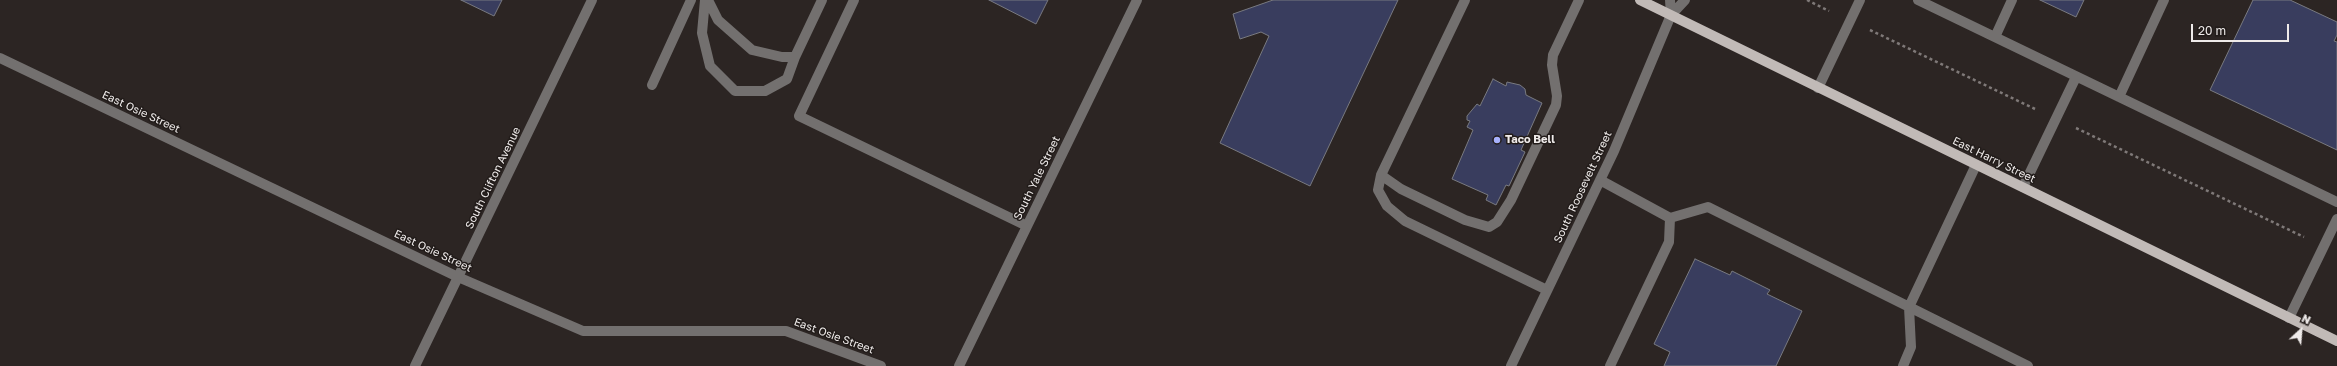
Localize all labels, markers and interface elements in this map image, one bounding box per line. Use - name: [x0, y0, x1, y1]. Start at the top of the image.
- scale bar: [2193, 16, 2291, 42]
- text: 20 m: [2198, 23, 2226, 38]
- street label: East Osie Street: [100, 88, 182, 136]
- street label: South Clifton Avenue: [463, 125, 523, 231]
- street label: South Roosevelt Street: [1551, 129, 1615, 245]
- place label: Taco Bell: [1505, 133, 1555, 147]
- street label: South Yale Street: [1011, 134, 1063, 222]
- street label: East Harry Street: [1950, 134, 2038, 186]
- marker: Taco Bell: [1492, 135, 1502, 145]
- street label: East Osie Street: [392, 227, 474, 275]
- north arrow: [2281, 310, 2321, 350]
- text: N: [2300, 311, 2313, 326]
- street label: East Osie Street: [792, 315, 876, 357]

